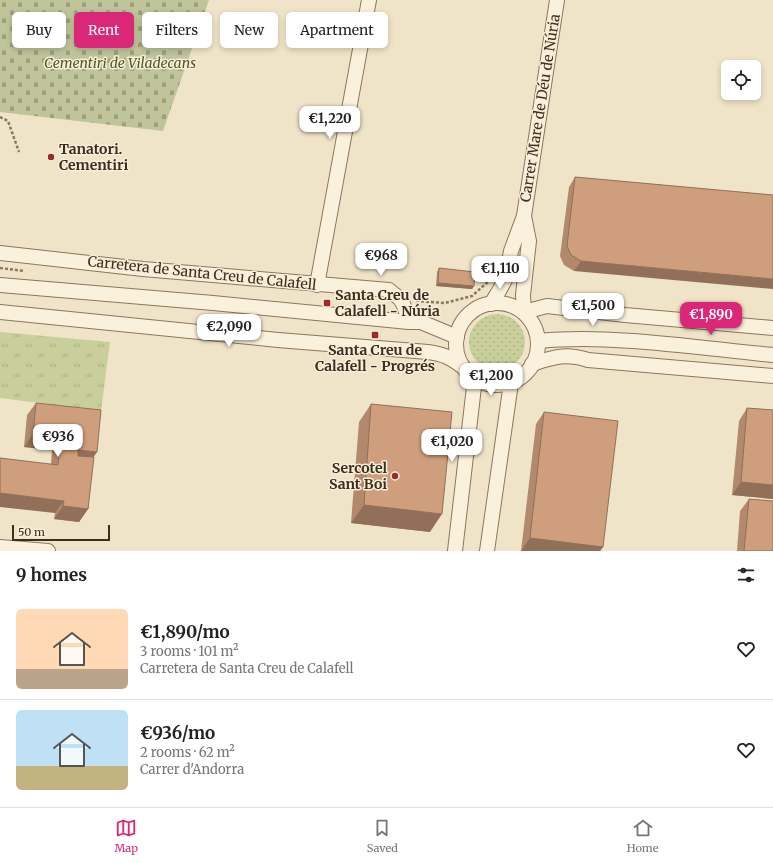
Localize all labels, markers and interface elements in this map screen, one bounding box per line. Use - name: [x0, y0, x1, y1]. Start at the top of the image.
- chip: Buy: [12, 12, 66, 48]
- chip: Rent: [74, 12, 134, 48]
- chip: Filters: [142, 12, 212, 48]
- chip: New: [220, 12, 278, 48]
- chip: Apartment: [286, 12, 388, 48]
- street label: Carrer Mare de Déu de Núria: [516, 12, 564, 203]
- park label: Cementiri de Viladecans: [44, 54, 196, 72]
- map controls: [721, 60, 761, 100]
- button: locate: [721, 60, 761, 100]
- pin: €1,220: [297, 106, 363, 140]
- text: €1,220: [308, 110, 352, 127]
- place label: Tanatori. Cementiri: [59, 140, 128, 174]
- marker: Tanatori. Cementiri: [46, 152, 56, 162]
- pin: €968: [357, 243, 405, 277]
- text: €968: [364, 247, 398, 264]
- street label: Carretera de Santa Creu de Calafell: [87, 252, 318, 294]
- pin: €1,110: [467, 256, 533, 290]
- text: €1,110: [480, 260, 520, 277]
- place label: Santa Creu de Calafell - Núria: [335, 286, 440, 320]
- pin: €1,500: [560, 293, 626, 327]
- text: €1,500: [571, 297, 615, 314]
- marker: Santa Creu de Calafell - Núria: [322, 298, 332, 308]
- pin: €1,890: [678, 302, 744, 336]
- text: €1,890: [689, 306, 733, 323]
- pin: €2,090: [196, 314, 262, 348]
- text: €2,090: [206, 318, 252, 335]
- marker: Santa Creu de Calafell - Progrés: [370, 330, 380, 340]
- place label: Santa Creu de Calafell - Progrés: [315, 341, 435, 375]
- pin: €1,200: [458, 363, 524, 397]
- text: €1,200: [469, 367, 513, 384]
- pin: €936: [34, 424, 82, 458]
- text: €936: [42, 428, 74, 445]
- pin: €1,020: [419, 429, 485, 463]
- text: €1,020: [430, 433, 474, 450]
- place label: Sercotel Sant Boi: [329, 459, 387, 493]
- marker: Sercotel Sant Boi: [390, 471, 400, 481]
- scale bar: [12, 523, 110, 542]
- text: 50 m: [18, 525, 45, 539]
- text: 9 homes: [16, 564, 87, 586]
- icon: filters: [735, 564, 757, 586]
- text: €1,890/mo: [140, 621, 230, 643]
- icon: home: [48, 625, 96, 673]
- icon: heart: [735, 638, 757, 660]
- text: 3 rooms · 101 m²: [140, 643, 238, 660]
- text: Carretera de Santa Creu de Calafell: [140, 660, 354, 677]
- text: €936/mo: [140, 722, 215, 744]
- icon: home: [48, 726, 96, 774]
- icon: heart: [735, 739, 757, 761]
- text: 2 rooms · 62 m²: [140, 744, 235, 761]
- text: Carrer d'Andorra: [140, 761, 244, 778]
- tab: Map: [114, 817, 138, 855]
- tab: Saved: [367, 817, 398, 855]
- tab: Home: [627, 817, 659, 855]

